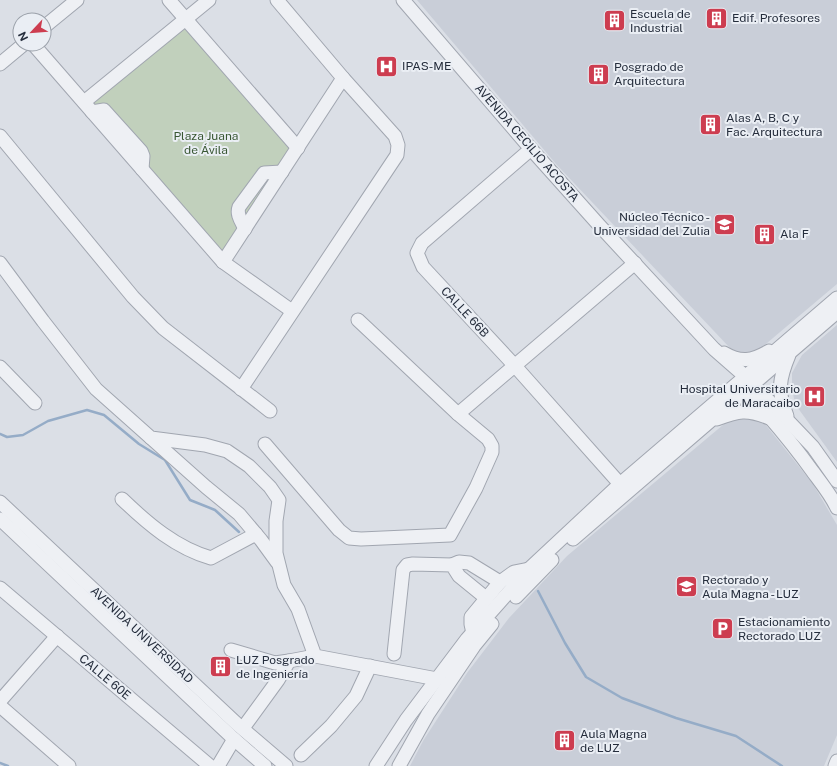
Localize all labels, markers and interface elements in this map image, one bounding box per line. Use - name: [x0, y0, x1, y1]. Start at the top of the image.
- building icon: Edif. Profesores: [703, 5, 729, 31]
- place label: Escuela de Industrial: [630, 7, 691, 35]
- building icon: Escuela de Industrial: [601, 8, 627, 34]
- place label: Edif. Profesores: [732, 11, 820, 25]
- north arrow: [12, 12, 52, 52]
- text: N: [16, 30, 30, 43]
- hospital icon: IPAS-ME: [374, 53, 400, 79]
- place label: IPAS-ME: [402, 59, 451, 73]
- place label: Posgrado de Arquitectura: [614, 60, 685, 88]
- building icon: Posgrado de Arquitectura: [586, 61, 612, 87]
- street label: AVENIDA CECILIO ACOSTA: [472, 81, 582, 205]
- place label: Alas A, B, C y Fac. Arquitectura: [726, 111, 822, 139]
- building icon: Alas A, B, C y Fac. Arquitectura: [698, 112, 724, 138]
- park label: Plaza Juana de Ávila: [173, 129, 239, 157]
- place label: Núcleo Técnico - Universidad del Zulia: [593, 210, 710, 238]
- school or university icon: Núcleo Técnico - Universidad del Zulia: [712, 211, 738, 237]
- building icon: Ala F: [751, 221, 777, 247]
- place label: Ala F: [780, 227, 809, 241]
- street label: CALLE 66B: [438, 284, 492, 340]
- place label: Hospital Universitario de Maracaibo: [680, 382, 800, 410]
- hospital icon: Hospital Universitario de Maracaibo: [802, 383, 828, 409]
- place label: Rectorado y Aula Magna - LUZ: [702, 573, 799, 601]
- school or university icon: Rectorado y Aula Magna - LUZ: [674, 574, 700, 600]
- street label: AVENIDA UNIVERSIDAD: [88, 584, 196, 686]
- place label: Estacionamiento Rectorado LUZ: [738, 615, 831, 643]
- parking icon: Estacionamiento Rectorado LUZ: [710, 616, 736, 642]
- street label: CALLE 60E: [76, 651, 134, 703]
- place label: LUZ Posgrado de Ingeniería: [236, 653, 315, 681]
- building icon: LUZ Posgrado de Ingeniería: [208, 654, 234, 680]
- place label: Aula Magna de LUZ: [580, 727, 647, 755]
- building icon: Aula Magna de LUZ: [552, 728, 578, 754]

